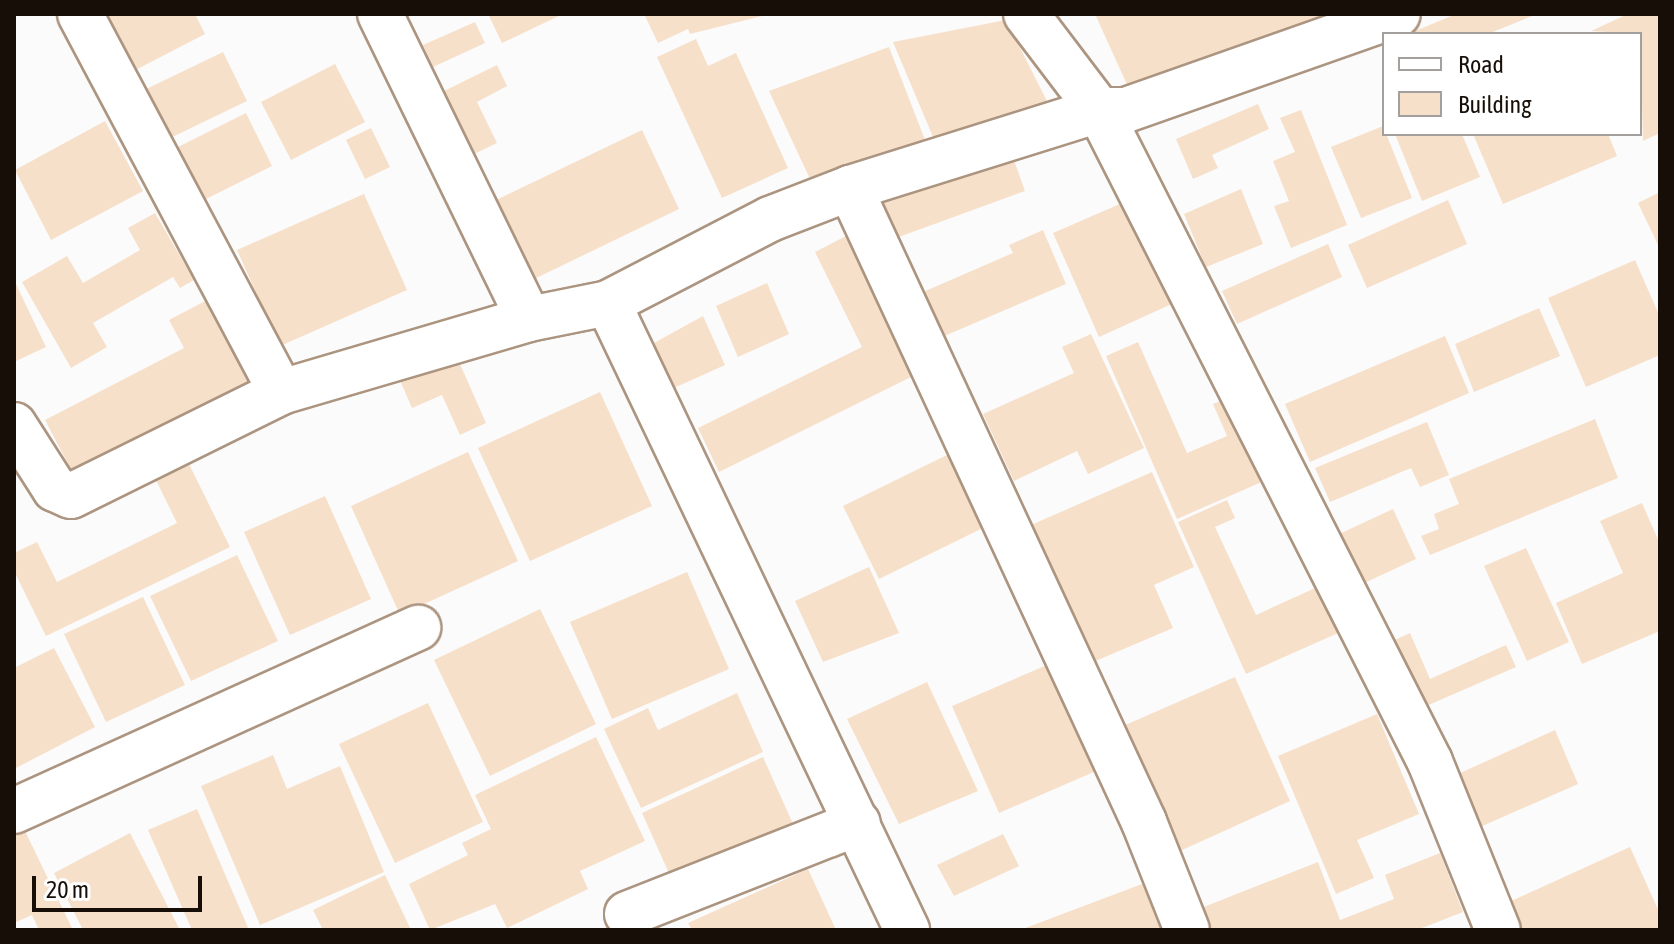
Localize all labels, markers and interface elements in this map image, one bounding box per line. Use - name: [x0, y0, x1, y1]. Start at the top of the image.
- legend: [1382, 32, 1642, 136]
- text: Road: [1458, 51, 1504, 78]
- text: Building: [1458, 91, 1531, 118]
- scale bar: [36, 860, 206, 910]
- text: 20 m: [46, 876, 89, 903]

